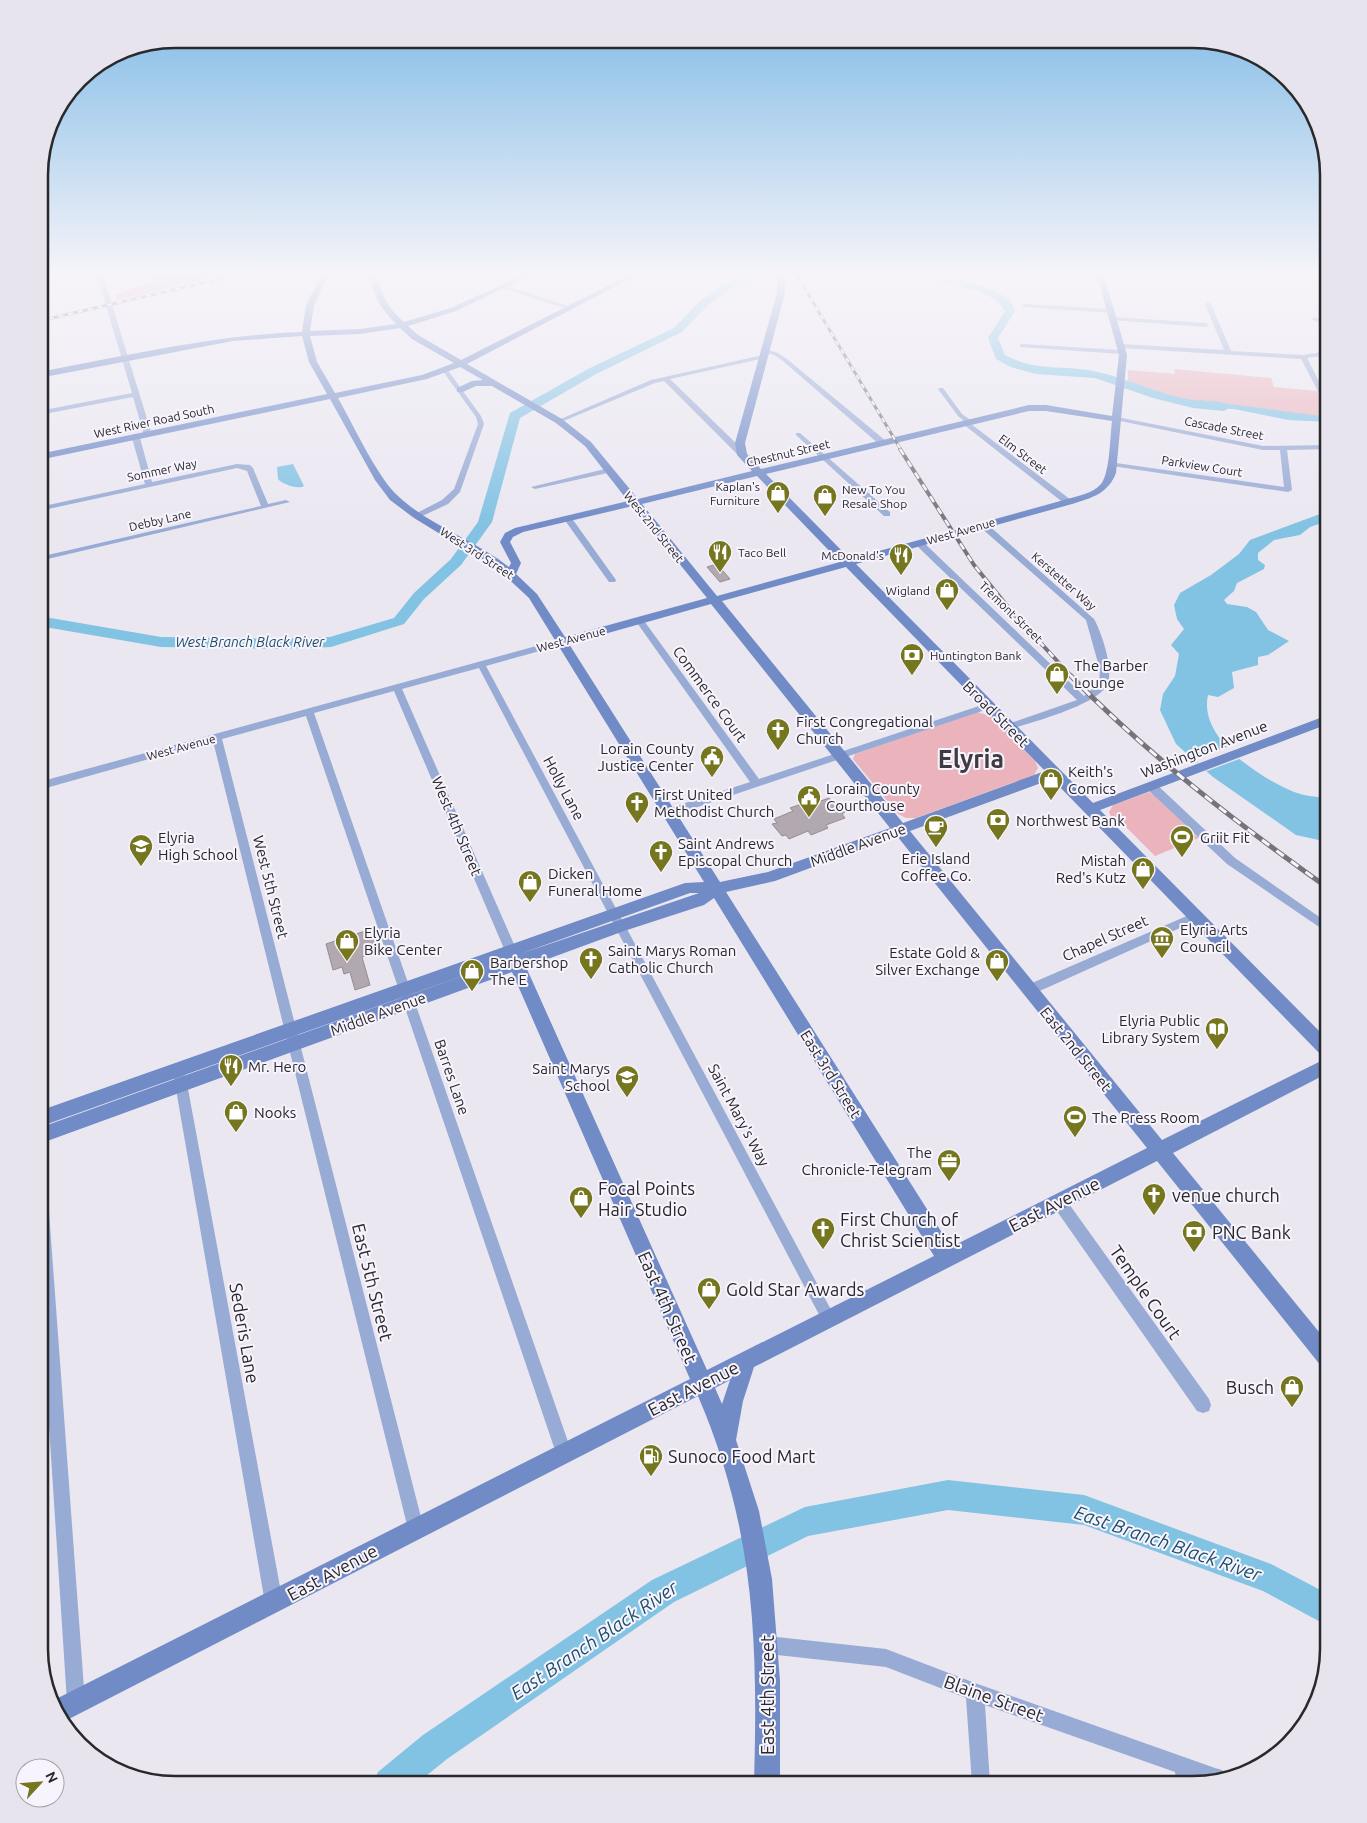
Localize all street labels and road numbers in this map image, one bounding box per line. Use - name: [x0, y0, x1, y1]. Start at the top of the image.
- street label: West River Road South: [93, 402, 215, 440]
- street label: Cascade Street: [1183, 414, 1265, 442]
- street label: Elm Street: [997, 432, 1050, 476]
- street label: Chestnut Street: [745, 437, 831, 469]
- street label: Parkview Court: [1161, 453, 1244, 479]
- street label: Sommer Way: [126, 456, 198, 484]
- street label: West 2nd Street: [622, 489, 687, 565]
- street label: Debby Lane: [128, 507, 192, 533]
- street label: West Avenue: [925, 515, 997, 547]
- street label: West 3rd Street: [438, 524, 516, 582]
- street label: Kerstetter Way: [1029, 550, 1099, 613]
- street label: Tremont Street: [977, 579, 1045, 646]
- street label: West Avenue: [535, 624, 607, 654]
- street label: Commerce Court: [669, 643, 751, 745]
- street label: Broad Street: [960, 678, 1032, 750]
- street label: Washington Avenue: [1138, 717, 1270, 781]
- street label: West Avenue: [145, 732, 217, 762]
- street label: Holly Lane: [540, 753, 588, 823]
- street label: West 4th Street: [428, 774, 486, 878]
- street label: Middle Avenue: [808, 820, 908, 870]
- street label: West 5th Street: [250, 834, 292, 941]
- street label: Chapel Street: [1060, 912, 1150, 964]
- street label: Middle Avenue: [328, 989, 428, 1039]
- street label: East 2nd Street: [1037, 1004, 1115, 1094]
- street label: East 3rd Street: [797, 1027, 865, 1121]
- street label: Barres Lane: [431, 1037, 473, 1117]
- street label: Saint Mary's Way: [705, 1061, 773, 1169]
- street label: East Avenue: [1005, 1173, 1103, 1235]
- street label: East 5th Street: [349, 1221, 397, 1343]
- street label: Temple Court: [1106, 1241, 1186, 1343]
- street label: East 4th Street: [634, 1248, 702, 1366]
- street label: Sederis Lane: [226, 1281, 264, 1385]
- street label: East Avenue: [644, 1357, 742, 1419]
- street label: East Avenue: [284, 1540, 380, 1604]
- street label: East 4th Street: [757, 1635, 777, 1755]
- street label: Blaine Street: [942, 1671, 1046, 1725]

